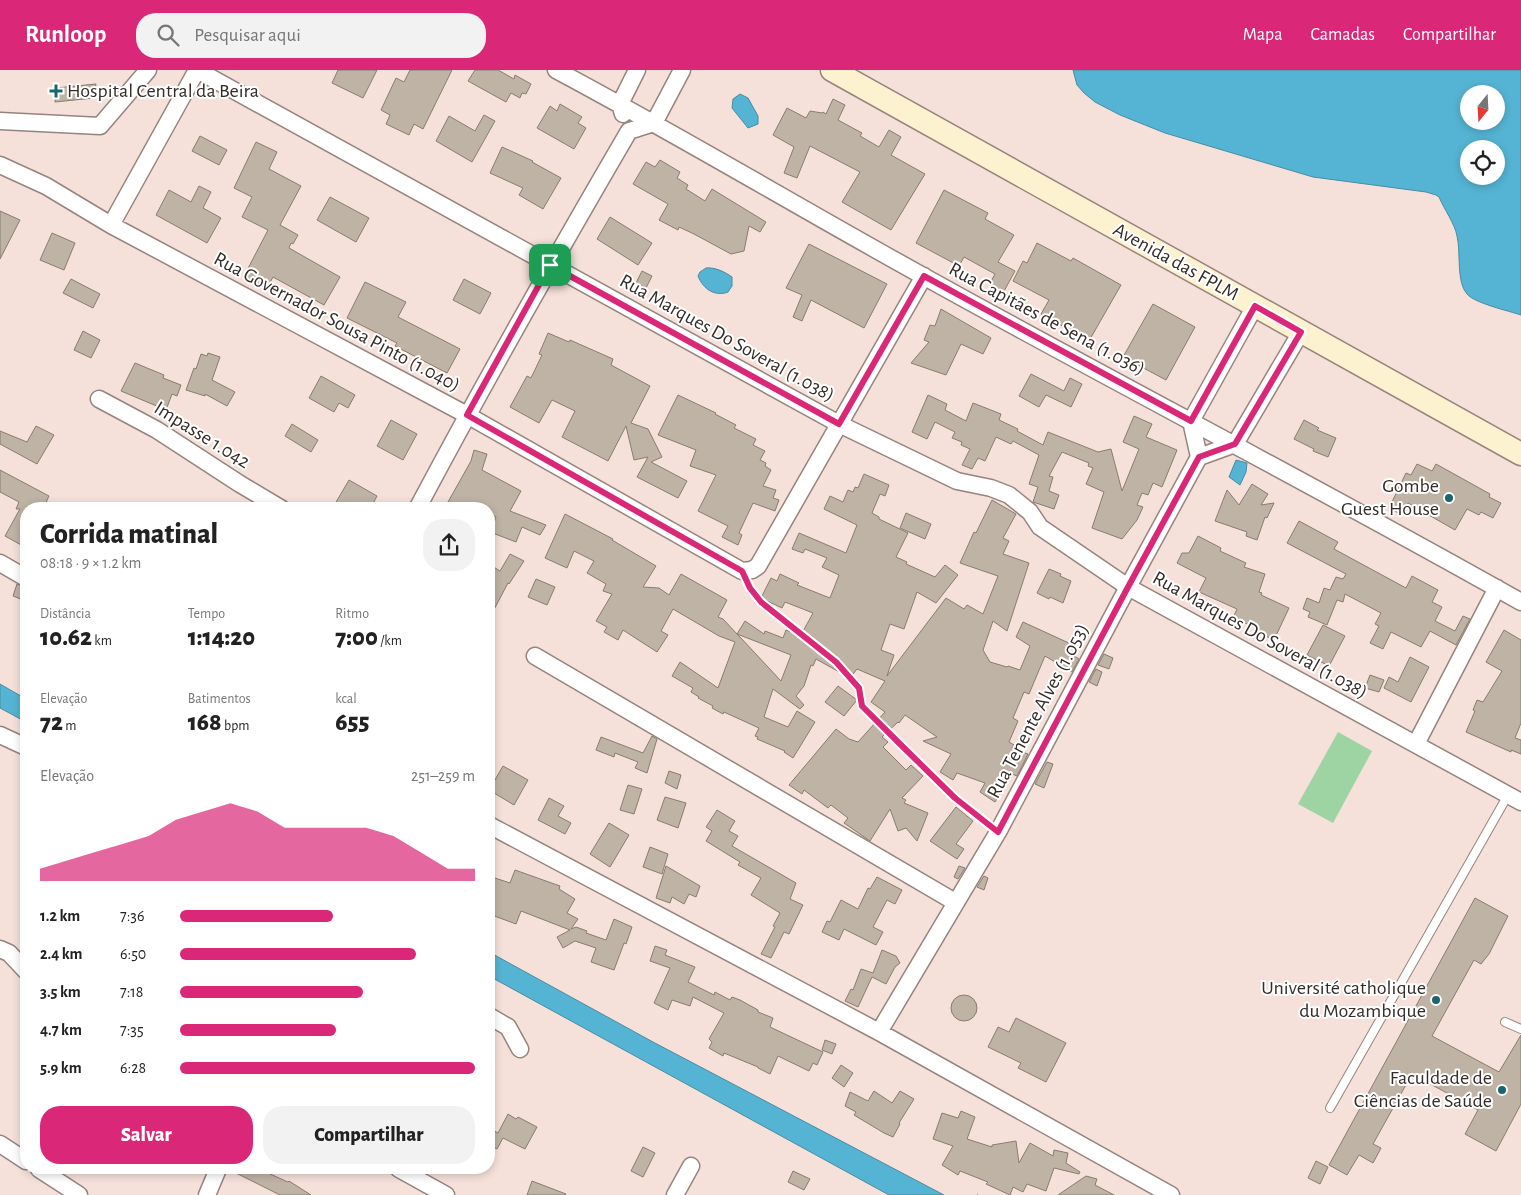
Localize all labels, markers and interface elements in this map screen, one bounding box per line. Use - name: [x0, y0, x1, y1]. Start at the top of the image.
- search box: [136, 13, 486, 58]
- icon: search: [154, 21, 182, 49]
- text: Runloop: [25, 23, 106, 47]
- text: Pesquisar aqui: [194, 26, 301, 45]
- text: Mapa: [1243, 26, 1282, 44]
- text: Camadas: [1310, 26, 1375, 44]
- text: Compartilhar: [1403, 26, 1496, 44]
- place label: Hospital Central da Beira: [67, 81, 259, 101]
- marker: Hospital Central da Beira: [49, 84, 63, 98]
- north arrow: [1460, 85, 1505, 130]
- map controls: [1460, 85, 1505, 185]
- button: locate: [1460, 140, 1505, 185]
- street label: Avenida das FPLM: [1110, 219, 1242, 305]
- pin: [529, 244, 571, 286]
- street label: Rua Governador Sousa Pinto (1.040): [211, 248, 463, 396]
- icon: arrive: [536, 251, 564, 279]
- street label: Rua Capitães de Sena (1.036): [946, 259, 1148, 379]
- street label: Rua Marques Do Soveral (1.038): [616, 271, 838, 405]
- street label: Impasse 1.042: [151, 398, 253, 472]
- place label: Gombe Guest House: [1341, 476, 1439, 519]
- marker: Gombe Guest House: [1443, 492, 1455, 504]
- button: share: [423, 519, 475, 571]
- text: Corrida matinal: [40, 521, 218, 549]
- text: 08:18 · 9 × 1.2 km: [40, 555, 141, 571]
- street label: Rua Marques Do Soveral (1.038): [1149, 568, 1371, 702]
- text: Distância: [40, 607, 91, 621]
- text: Tempo: [188, 607, 225, 621]
- text: Ritmo: [335, 607, 369, 621]
- street label: Rua Tenente Alves (1.053): [983, 620, 1093, 802]
- text: 10.62: [40, 625, 92, 650]
- text: 1:14:20: [188, 625, 255, 650]
- text: 7:00: [335, 625, 378, 650]
- text: km: [92, 634, 112, 648]
- text: /km: [378, 634, 402, 648]
- text: Elevação: [40, 692, 87, 706]
- text: Batimentos: [188, 692, 251, 706]
- text: kcal: [335, 692, 357, 706]
- text: 72: [40, 710, 63, 735]
- text: 168: [188, 710, 222, 735]
- text: 655: [335, 710, 369, 735]
- text: m: [63, 719, 77, 733]
- text: bpm: [222, 719, 249, 733]
- text: Elevação: [40, 768, 94, 784]
- text: 251–259 m: [411, 768, 475, 784]
- text: 1.2 km: [40, 908, 80, 924]
- text: 7:36: [120, 908, 144, 924]
- text: 2.4 km: [40, 946, 83, 962]
- text: 6:50: [120, 946, 146, 962]
- place label: Université catholique du Mozambique: [1261, 978, 1426, 1021]
- text: 3.5 km: [40, 984, 81, 1000]
- text: 7:18: [120, 984, 143, 1000]
- marker: Université catholique du Mozambique: [1430, 994, 1442, 1006]
- text: 4.7 km: [40, 1022, 82, 1038]
- text: 7:35: [120, 1022, 144, 1038]
- text: 5.9 km: [40, 1060, 82, 1076]
- text: 6:28: [120, 1060, 146, 1076]
- place label: Faculdade de Ciências de Saúde: [1354, 1068, 1492, 1111]
- marker: Faculdade de Ciências de Saúde: [1496, 1084, 1508, 1096]
- button: Salvar: [40, 1106, 253, 1164]
- button: Compartilhar: [263, 1106, 475, 1164]

